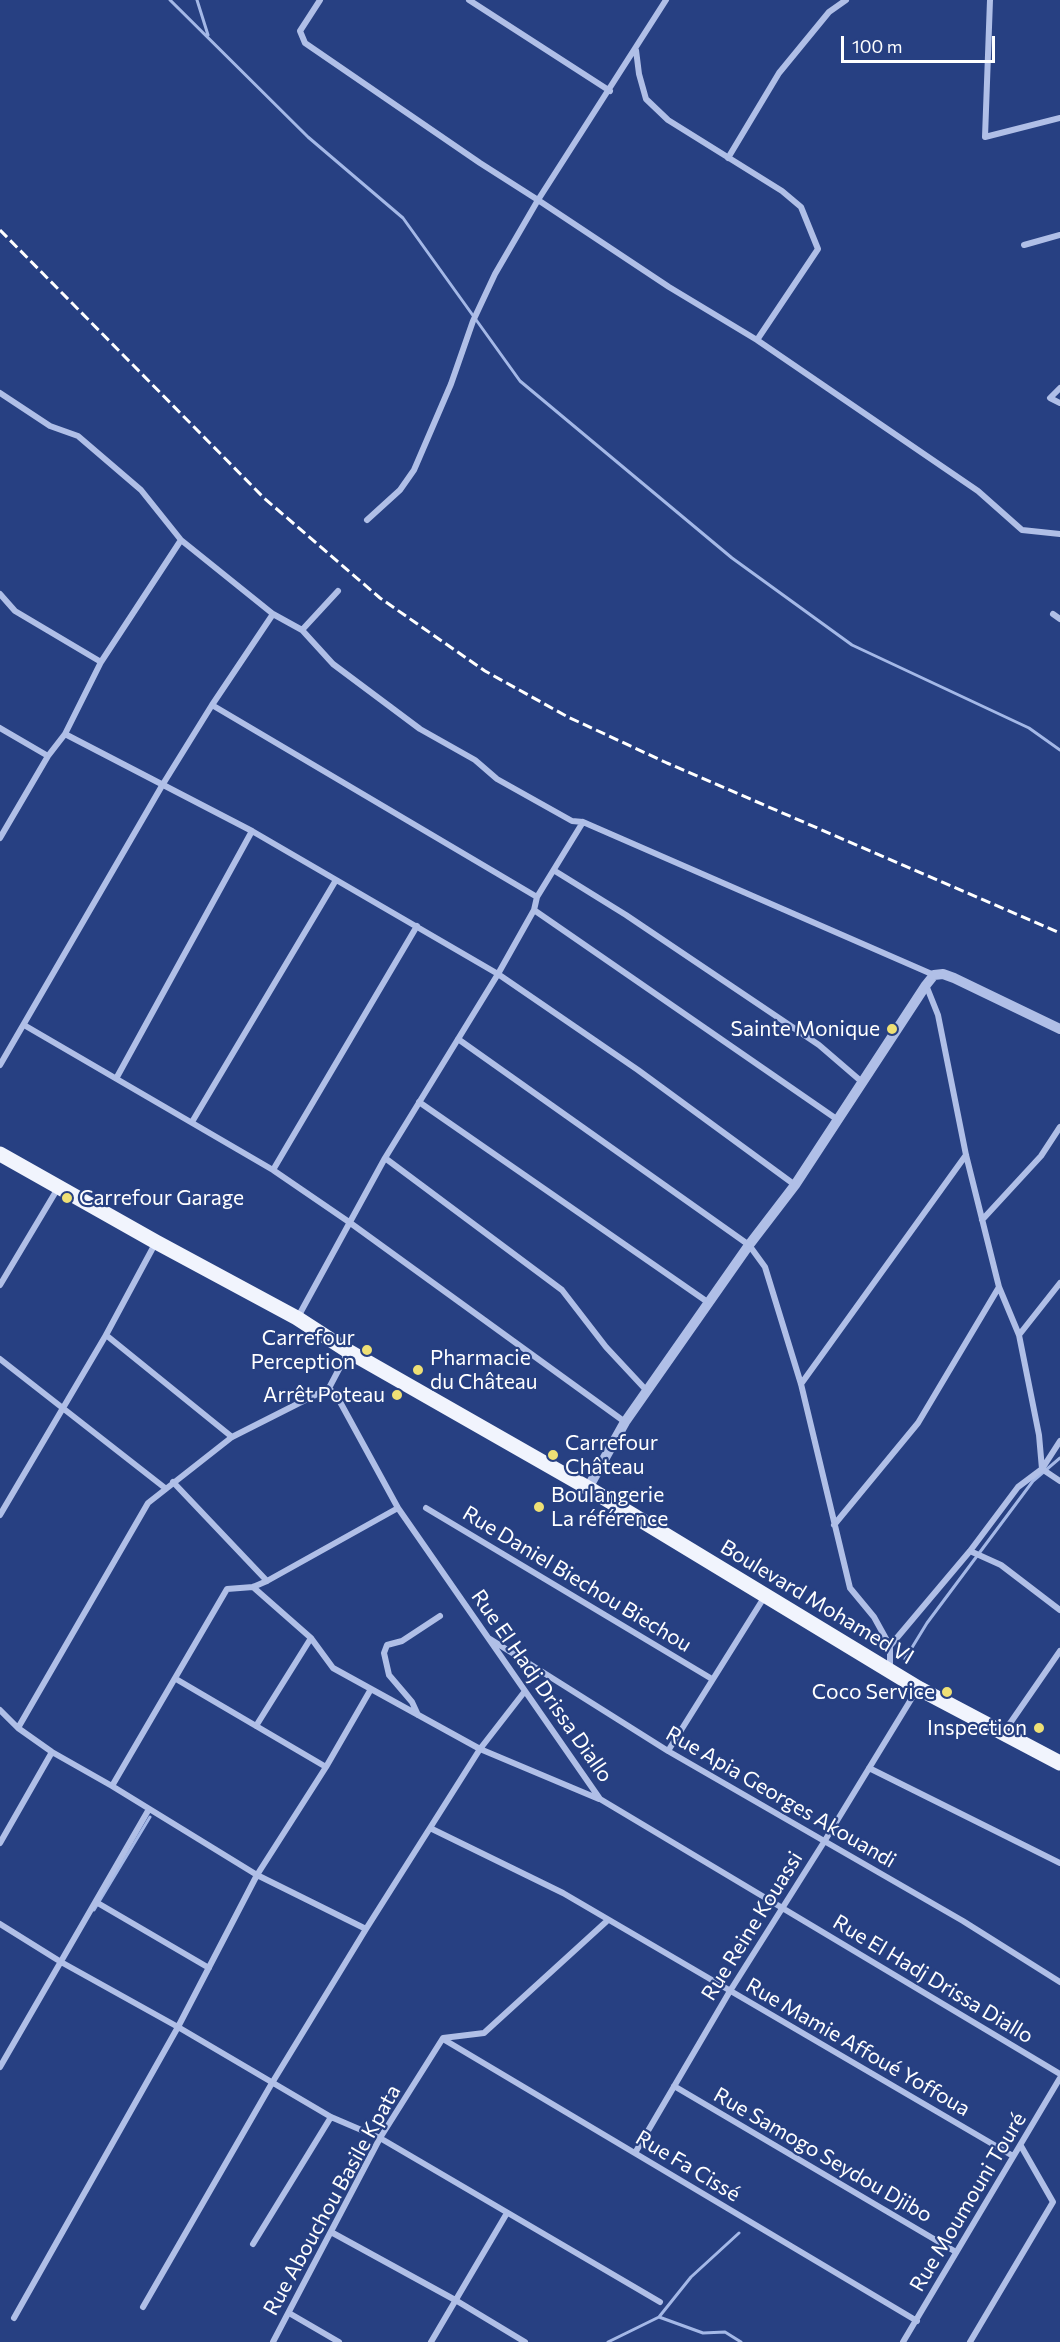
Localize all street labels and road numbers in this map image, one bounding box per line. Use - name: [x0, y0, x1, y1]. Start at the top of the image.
- street label: Rue Daniel Biechou Biechou: [458, 1501, 696, 1657]
- street label: Boulevard Mohamed VI: [716, 1534, 918, 1670]
- street label: Rue El Hadj Drissa Diallo: [466, 1585, 618, 1787]
- street label: Rue Apia Georges Akouandi: [661, 1721, 901, 1873]
- street label: Rue Reine Kouassi: [696, 1847, 808, 2005]
- street label: Rue El Hadj Drissa Diallo: [828, 1909, 1038, 2049]
- street label: Rue Mamie Affoué Yoffoua: [741, 1972, 975, 2122]
- street label: Rue Abouchou Basile Kpata: [258, 2080, 406, 2320]
- street label: Rue Samogo Seydou Djibo: [709, 2082, 937, 2228]
- street label: Rue Moumouni Touré: [905, 2108, 1031, 2296]
- street label: Rue Fa Cissé: [631, 2125, 745, 2207]

